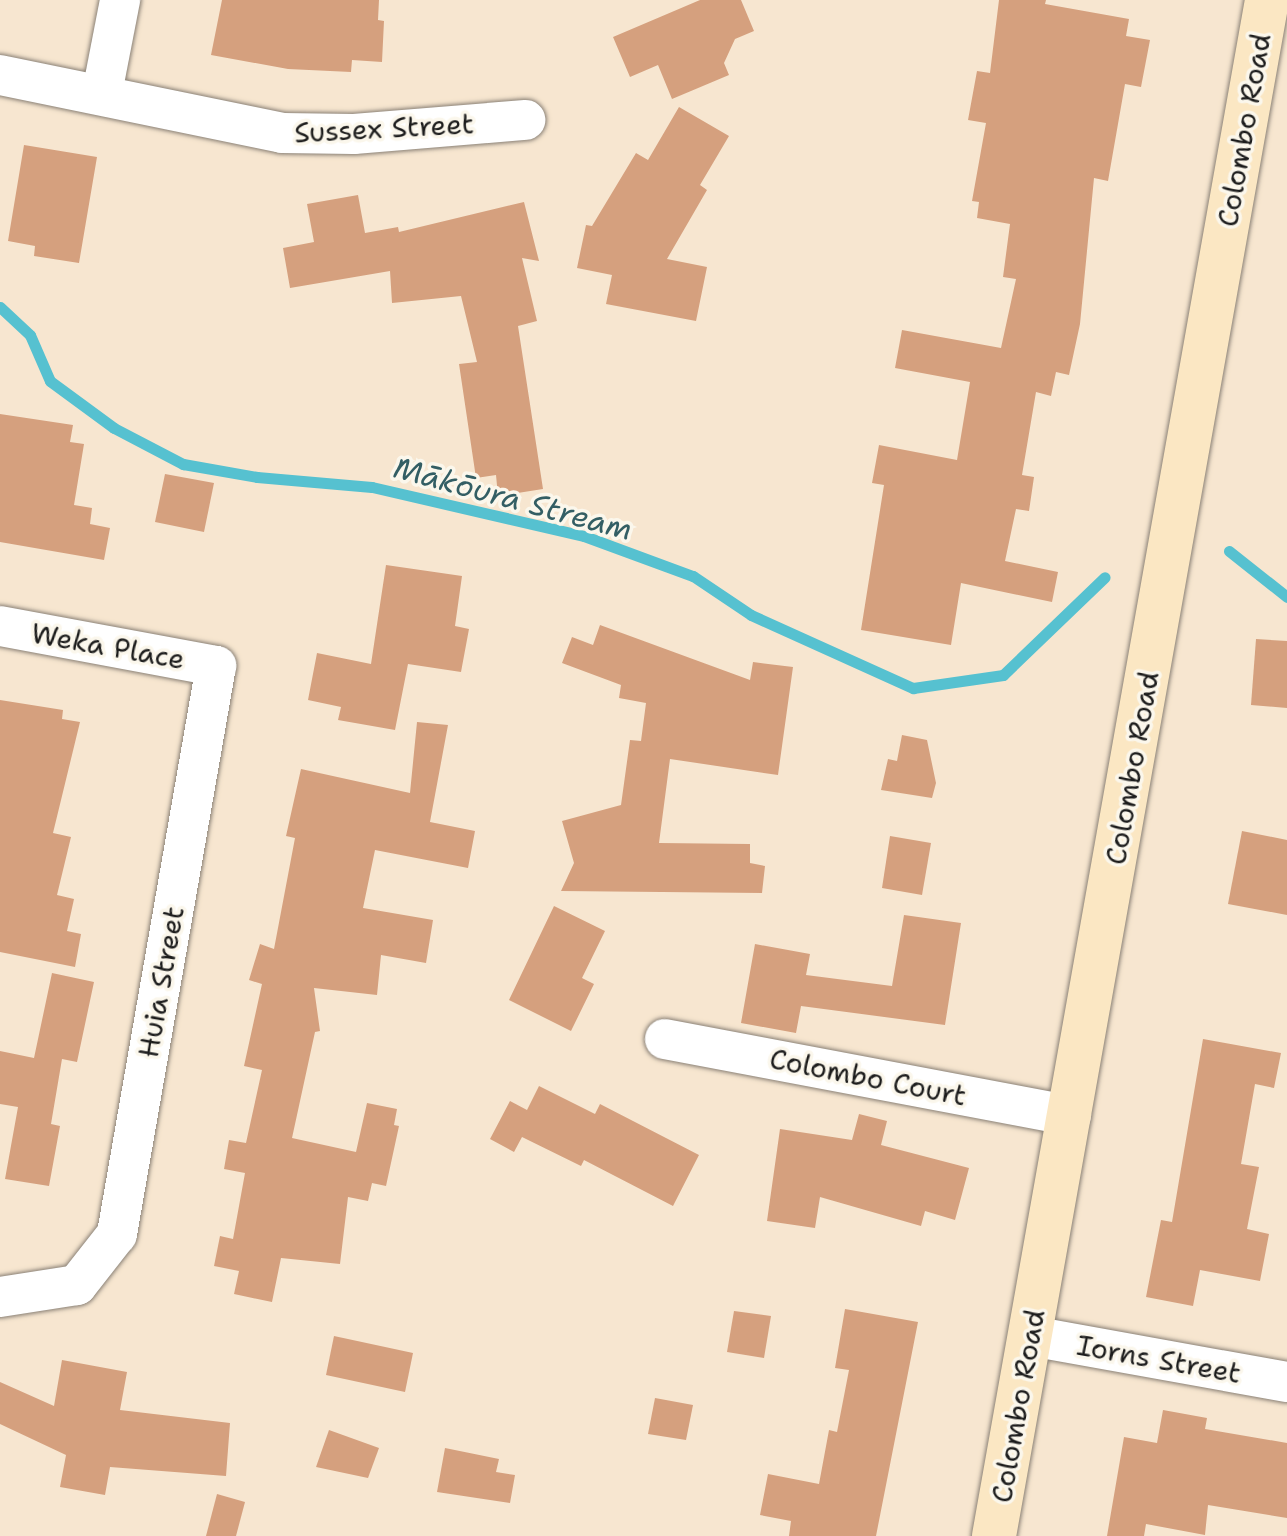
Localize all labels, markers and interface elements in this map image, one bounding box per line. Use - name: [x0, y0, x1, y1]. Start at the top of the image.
- street label: Colombo Road: [1210, 31, 1278, 229]
- street label: Sussex Street: [293, 107, 475, 149]
- water label: Mākōura Stream: [390, 450, 636, 548]
- street label: Weka Place: [29, 616, 187, 676]
- street label: Colombo Road: [1098, 669, 1166, 867]
- street label: Huia Street: [131, 904, 191, 1060]
- street label: Colombo Court: [767, 1041, 969, 1113]
- street label: Colombo Road: [984, 1307, 1052, 1505]
- street label: Iorns Street: [1074, 1328, 1244, 1390]

